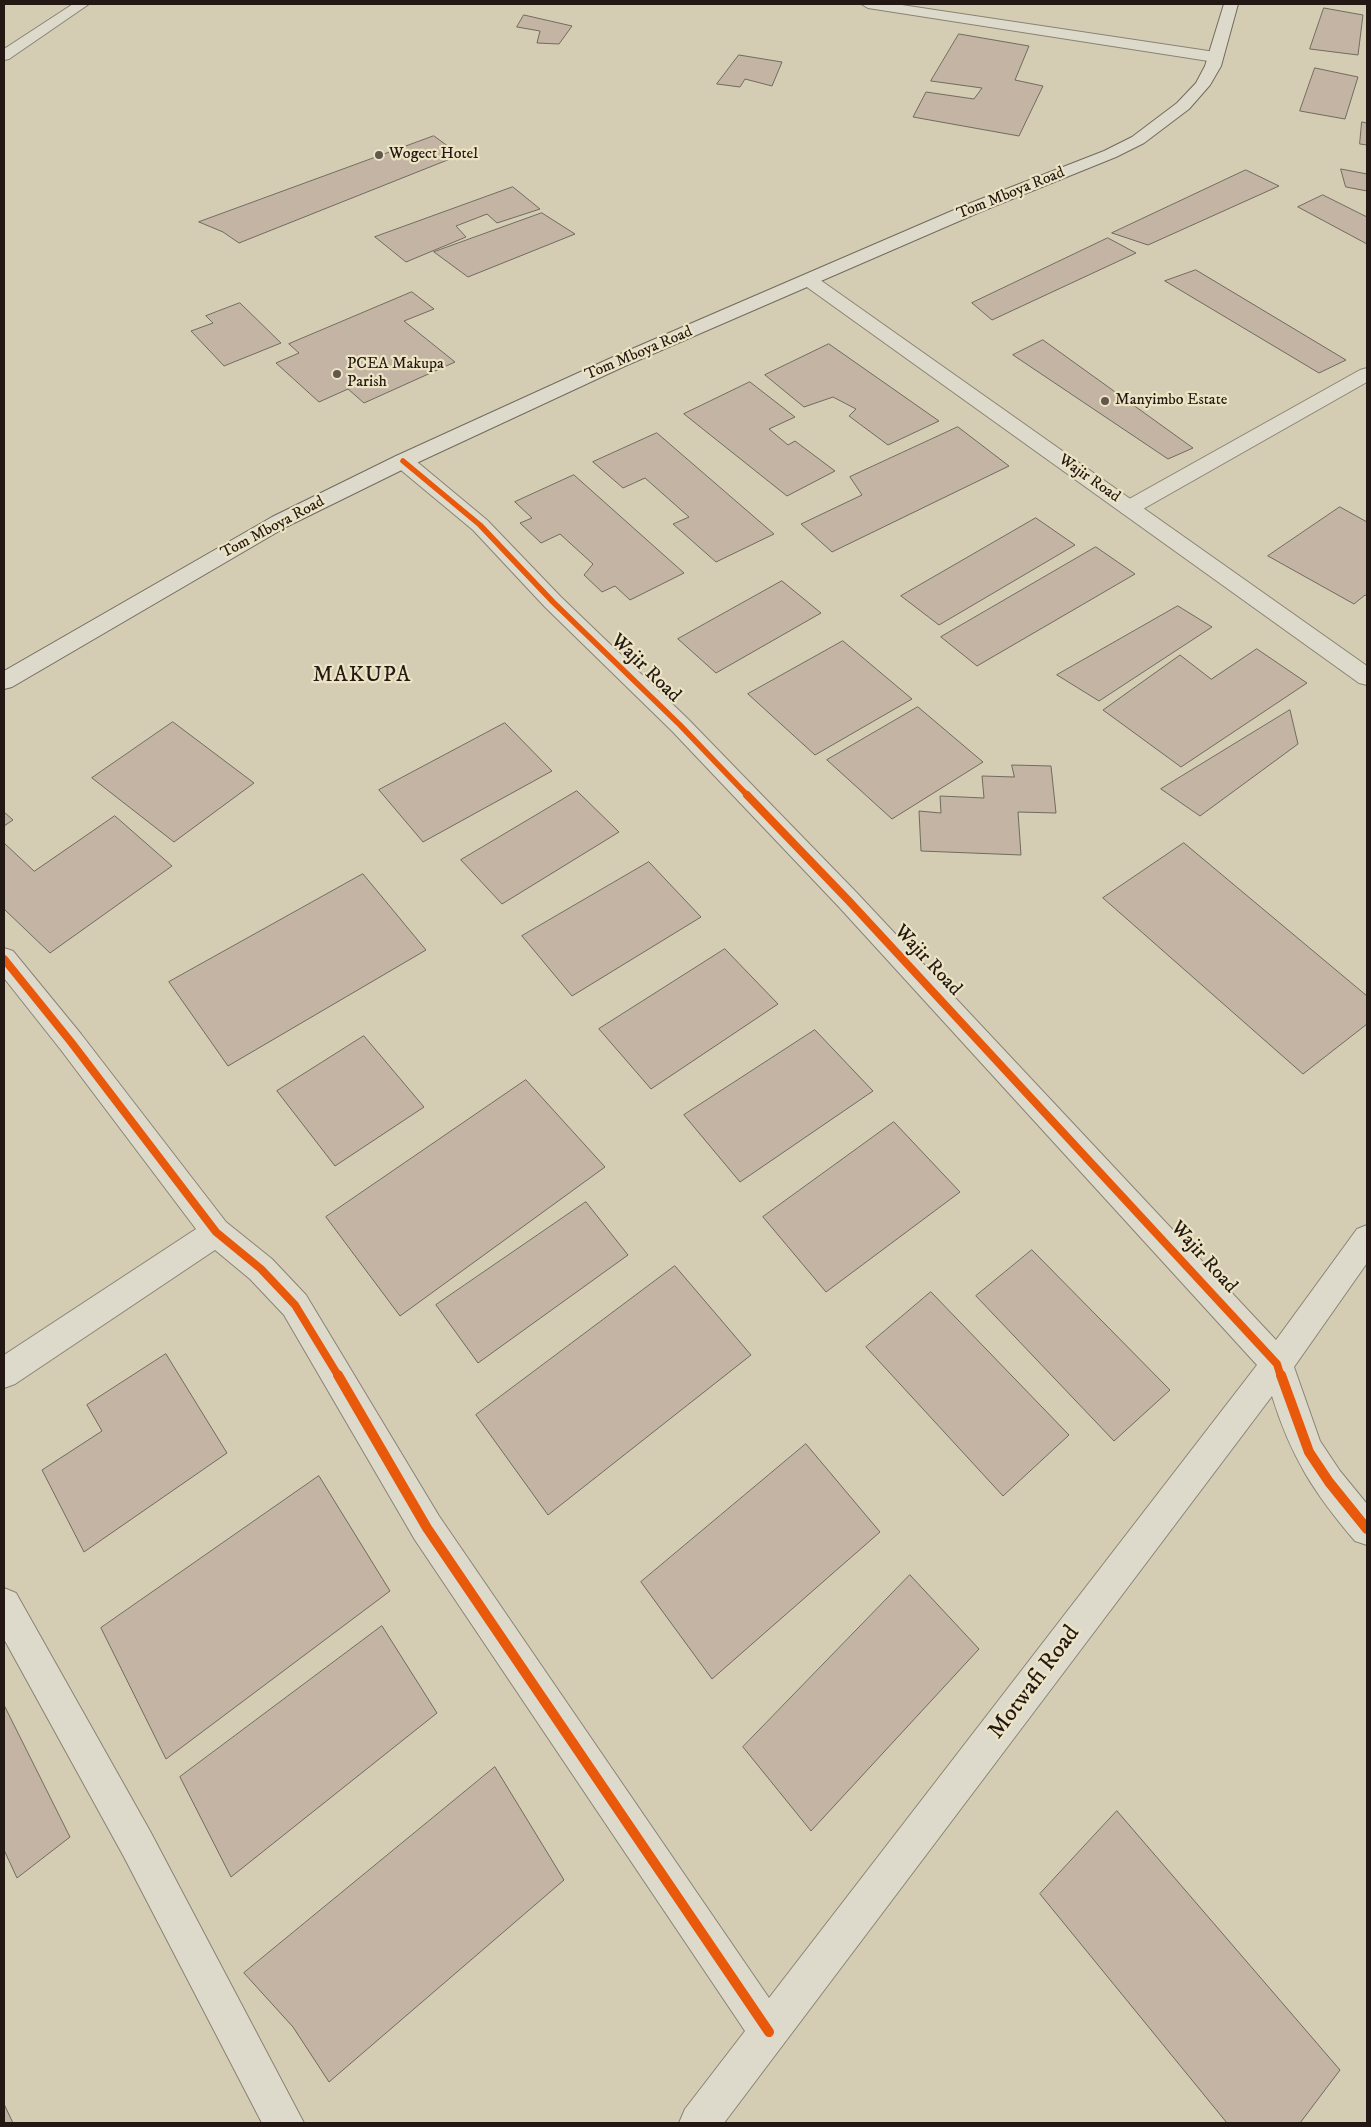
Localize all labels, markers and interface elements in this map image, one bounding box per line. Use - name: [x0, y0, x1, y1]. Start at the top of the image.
- place label: Wogect Hotel: [389, 145, 478, 165]
- marker: Wogect Hotel: [373, 149, 385, 161]
- street label: Tom Mboya Road: [954, 164, 1068, 224]
- street label: Tom Mboya Road: [583, 323, 695, 385]
- place label: PCEA Makupa Parish: [347, 355, 444, 393]
- marker: PCEA Makupa Parish: [331, 368, 343, 380]
- place label: Manyimbo Estate: [1115, 391, 1227, 411]
- marker: Manyimbo Estate: [1099, 395, 1111, 407]
- street label: Wajir Road: [1054, 451, 1124, 507]
- street label: Tom Mboya Road: [218, 493, 328, 563]
- street label: Wajir Road: [605, 630, 685, 708]
- district label: MAKUPA: [312, 663, 412, 689]
- street label: Wajir Road: [888, 920, 966, 1002]
- street label: Wajir Road: [1164, 1217, 1242, 1299]
- street label: Motwafi Road: [983, 1620, 1087, 1746]

